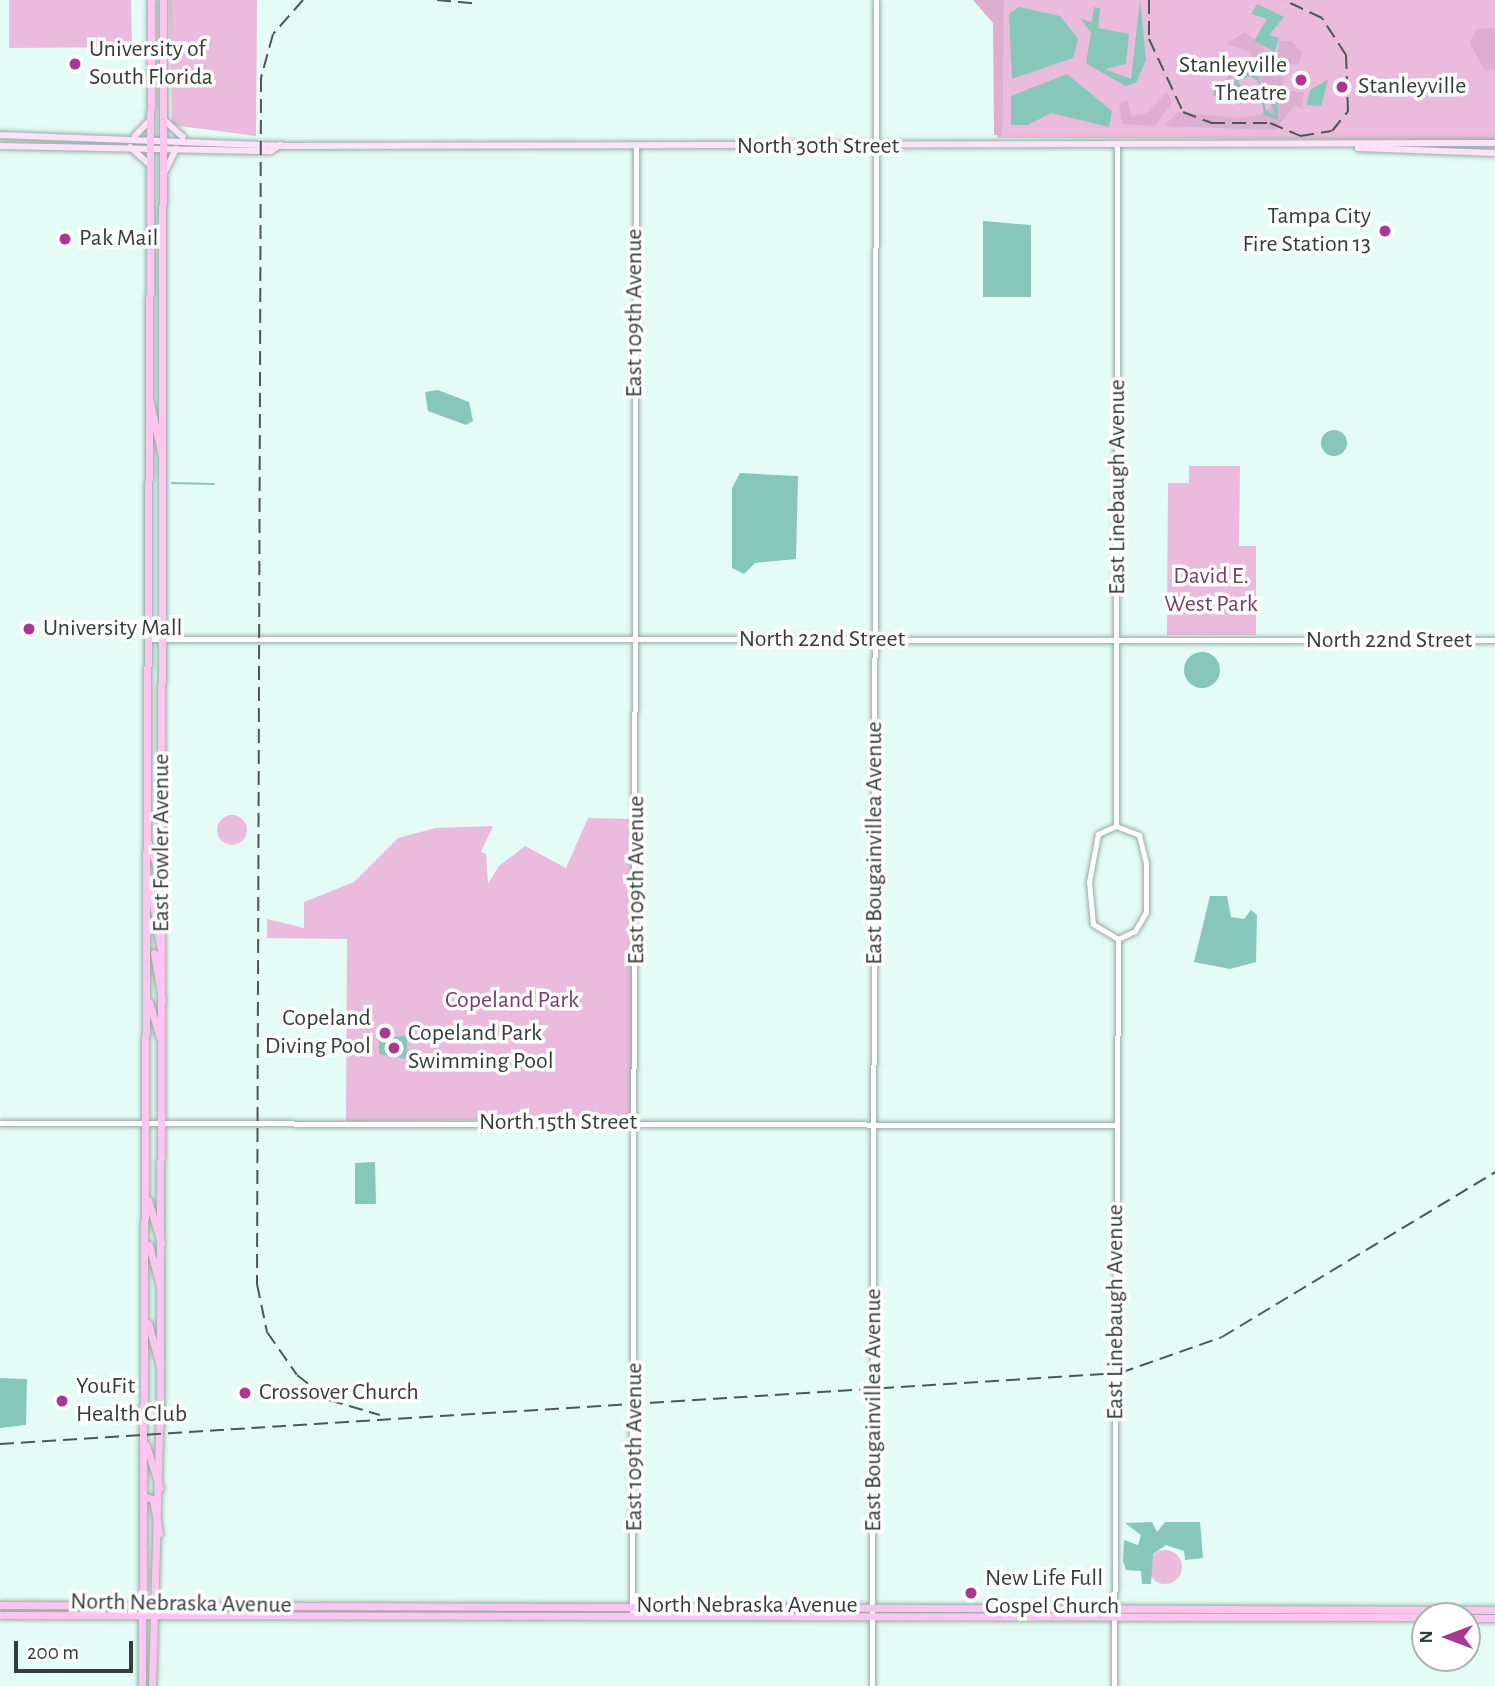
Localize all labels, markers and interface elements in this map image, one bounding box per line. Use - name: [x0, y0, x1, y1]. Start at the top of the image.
- place label: University of South Florida: [89, 36, 213, 92]
- place label: Stanleyville Theatre: [1179, 52, 1287, 108]
- marker: University of South Florida: [67, 56, 83, 72]
- marker: Stanleyville Theatre: [1293, 72, 1309, 88]
- place label: Stanleyville: [1358, 73, 1466, 101]
- marker: Stanleyville: [1332, 77, 1352, 97]
- street label: North 30th Street: [737, 133, 899, 161]
- place label: Tampa City Fire Station 13: [1242, 203, 1371, 259]
- marker: Tampa City Fire Station 13: [1377, 223, 1393, 239]
- place label: Pak Mail: [79, 225, 158, 253]
- street label: East 109th Avenue: [621, 229, 649, 397]
- marker: Pak Mail: [57, 231, 73, 247]
- street label: East Linebaugh Avenue: [1104, 379, 1132, 595]
- park label: David E. West Park: [1164, 563, 1258, 619]
- place label: University Mall: [43, 615, 183, 643]
- marker: University Mall: [21, 621, 37, 637]
- street label: North 22nd Street: [739, 626, 905, 654]
- street label: North 22nd Street: [1306, 627, 1472, 655]
- street label: East Bougainvillea Avenue: [861, 721, 889, 965]
- street label: East Fowler Avenue: [148, 754, 176, 932]
- street label: East 109th Avenue: [623, 796, 651, 964]
- park label: Copeland Park: [445, 987, 579, 1015]
- place label: Copeland Diving Pool: [265, 1005, 371, 1061]
- place label: Copeland Park Swimming Pool: [408, 1020, 554, 1076]
- marker: Copeland Diving Pool: [377, 1025, 393, 1041]
- marker: Copeland Park Swimming Pool: [386, 1040, 402, 1056]
- street label: North 15th Street: [479, 1109, 637, 1137]
- street label: East Linebaugh Avenue: [1102, 1204, 1130, 1420]
- street label: East Bougainvillea Avenue: [860, 1288, 888, 1532]
- street label: East 109th Avenue: [621, 1363, 649, 1531]
- place label: YouFit Health Club: [76, 1373, 187, 1429]
- place label: Crossover Church: [259, 1379, 419, 1407]
- marker: Crossover Church: [237, 1385, 253, 1401]
- marker: YouFit Health Club: [54, 1393, 70, 1409]
- place label: New Life Full Gospel Church: [985, 1565, 1119, 1621]
- marker: New Life Full Gospel Church: [963, 1585, 979, 1601]
- street label: North Nebraska Avenue: [70, 1588, 292, 1620]
- street label: North Nebraska Avenue: [636, 1592, 858, 1620]
- north arrow: [1411, 1602, 1481, 1672]
- scale bar: [18, 1626, 136, 1670]
- text: N: [1417, 1630, 1436, 1644]
- text: 200 m: [27, 1642, 79, 1663]

